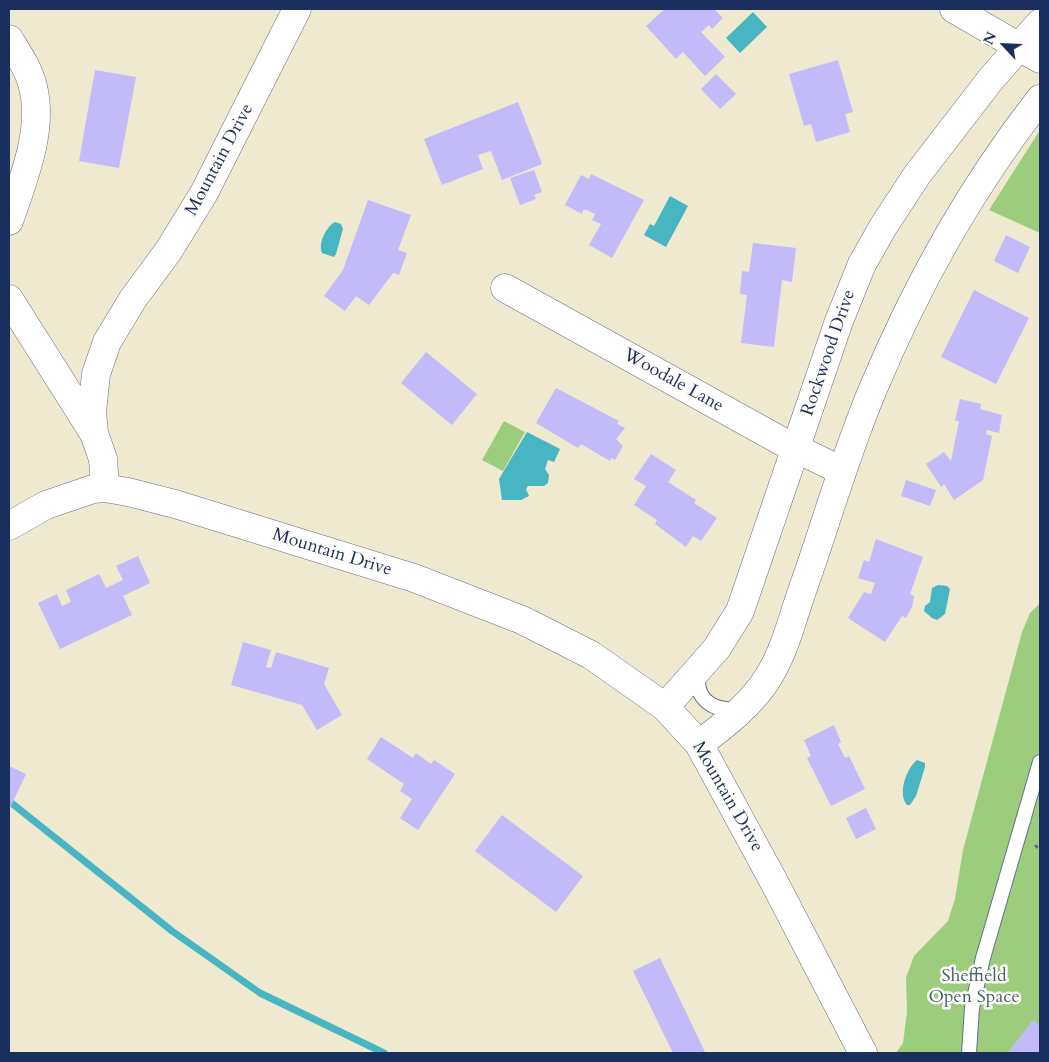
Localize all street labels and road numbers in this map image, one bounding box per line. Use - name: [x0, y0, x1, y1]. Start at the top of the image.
- street label: Mountain Drive: [181, 100, 259, 220]
- street label: Rockwood Drive: [797, 287, 861, 419]
- street label: Woodale Lane: [619, 345, 727, 417]
- street label: Mountain Drive: [270, 525, 394, 581]
- street label: Mountain Drive: [687, 738, 767, 856]

